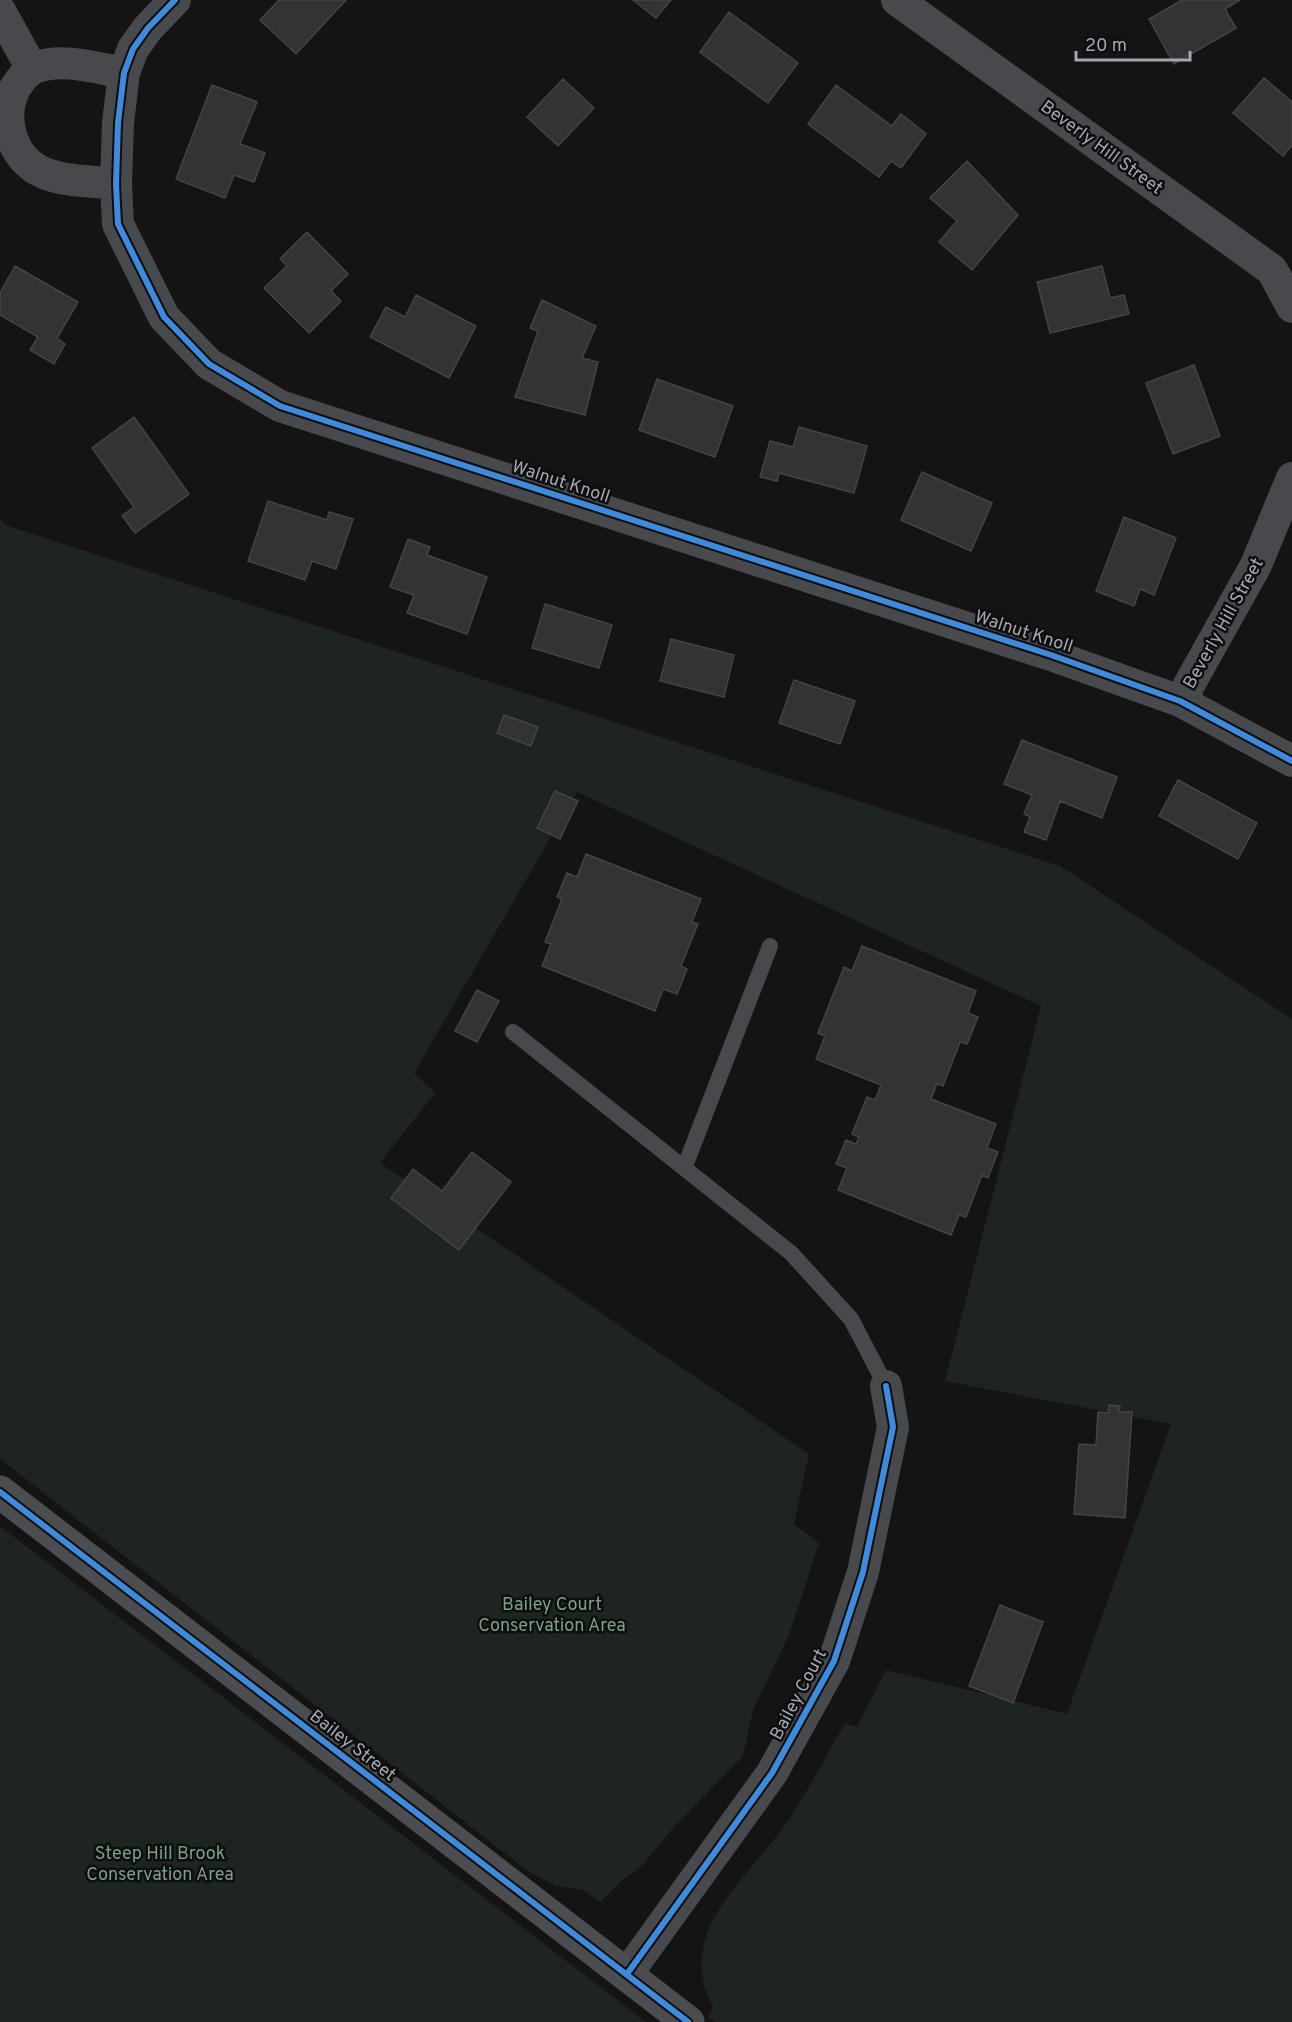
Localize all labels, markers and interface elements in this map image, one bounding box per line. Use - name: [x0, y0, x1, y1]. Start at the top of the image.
- scale bar: [1076, 24, 1190, 62]
- text: 20 m: [1085, 35, 1127, 58]
- street label: Beverly Hill Street: [1035, 96, 1167, 200]
- street label: Walnut Knoll: [509, 456, 613, 509]
- street label: Beverly Hill Street: [1179, 554, 1270, 693]
- street label: Walnut Knoll: [972, 606, 1076, 659]
- park label: Bailey Court Conservation Area: [478, 1594, 626, 1638]
- street label: Bailey Court: [766, 1645, 833, 1744]
- street label: Bailey Street: [304, 1705, 400, 1787]
- park label: Steep Hill Brook Conservation Area: [86, 1843, 234, 1887]

